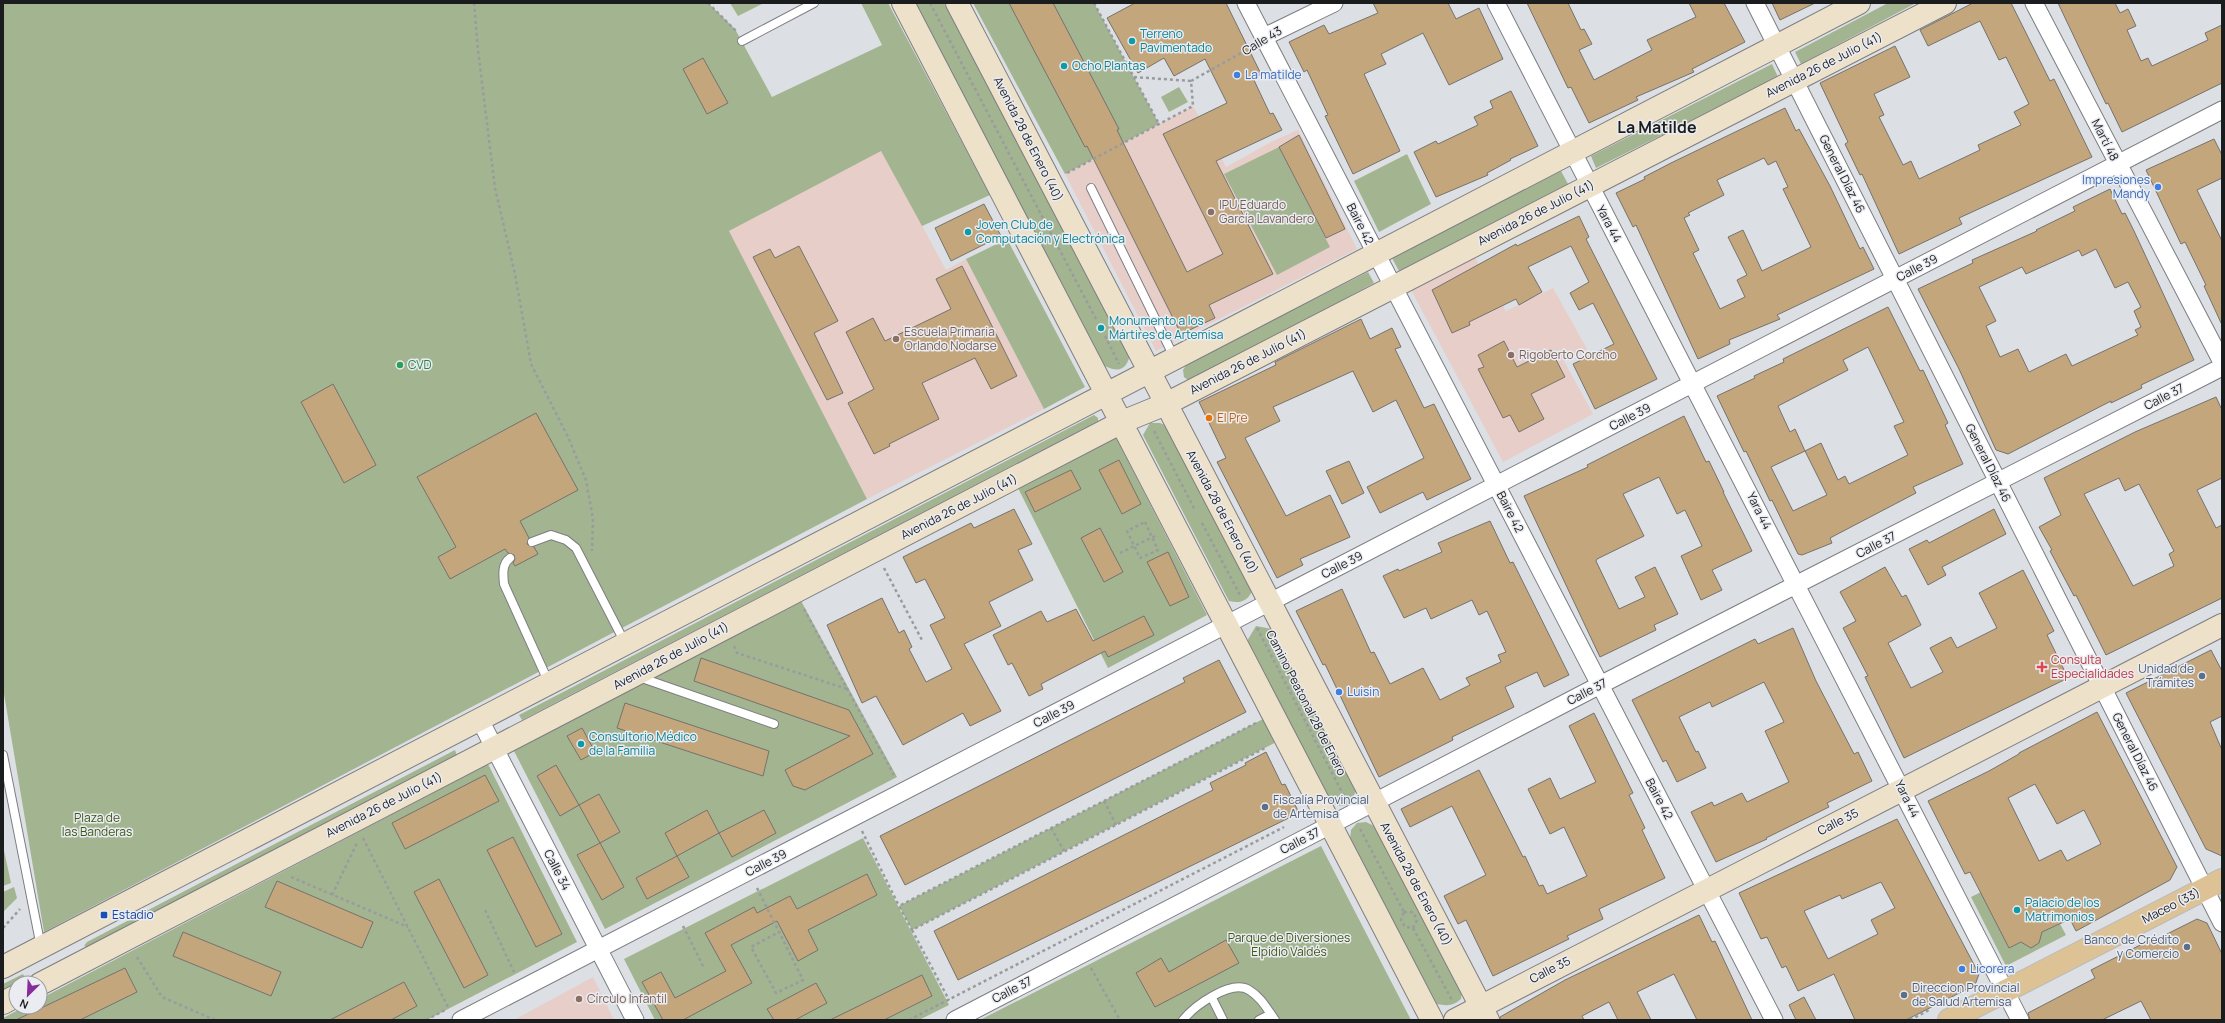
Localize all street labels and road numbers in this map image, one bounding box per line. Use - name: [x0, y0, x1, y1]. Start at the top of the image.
- street label: Calle 43: [1239, 22, 1285, 59]
- street label: Avenida 26 de Julio (41): [1762, 28, 1885, 101]
- street label: Avenida 28 de Enero (40): [990, 73, 1067, 204]
- street label: Martí 48: [2088, 116, 2123, 164]
- street label: General Díaz 46: [1815, 132, 1870, 216]
- street label: Avenida 26 de Julio (41): [1474, 176, 1597, 249]
- street label: Baire 42: [1343, 200, 1378, 248]
- street label: Yara 44: [1593, 202, 1626, 245]
- street label: Calle 39: [1893, 250, 1940, 285]
- street label: Avenida 26 de Julio (41): [1186, 325, 1309, 398]
- street label: Calle 37: [2141, 379, 2187, 414]
- street label: Calle 39: [1606, 399, 1653, 434]
- street label: General Díaz 46: [1961, 421, 2016, 505]
- street label: Avenida 28 de Enero (40): [1183, 447, 1262, 577]
- street label: Avenida 26 de Julio (41): [897, 470, 1020, 543]
- street label: Baire 42: [1493, 488, 1528, 536]
- street label: Yara 44: [1743, 489, 1776, 532]
- street label: Calle 37: [1853, 527, 1899, 562]
- street label: Calle 39: [1318, 547, 1365, 582]
- street label: Avenida 26 de Julio (41): [610, 618, 732, 693]
- street label: Camino Peatonal 28 de Enero: [1262, 627, 1351, 778]
- street label: Calle 37: [1564, 674, 1610, 709]
- street label: Calle 39: [1030, 696, 1077, 731]
- street label: General Díaz 46: [2108, 710, 2163, 794]
- street label: Avenida 26 de Julio (41): [322, 768, 445, 841]
- street label: Baire 42: [1642, 775, 1677, 822]
- street label: Yara 44: [1891, 777, 1924, 820]
- street label: Calle 35: [1814, 804, 1861, 839]
- street label: Avenida 28 de Enero (40): [1377, 819, 1456, 949]
- street label: Calle 37: [1277, 823, 1323, 858]
- street label: Calle 39: [742, 845, 789, 880]
- street label: Calle 34: [540, 846, 575, 893]
- street label: Maceo (33): [2139, 884, 2203, 927]
- street label: Calle 35: [1526, 952, 1573, 987]
- street label: Calle 37: [989, 972, 1035, 1007]

